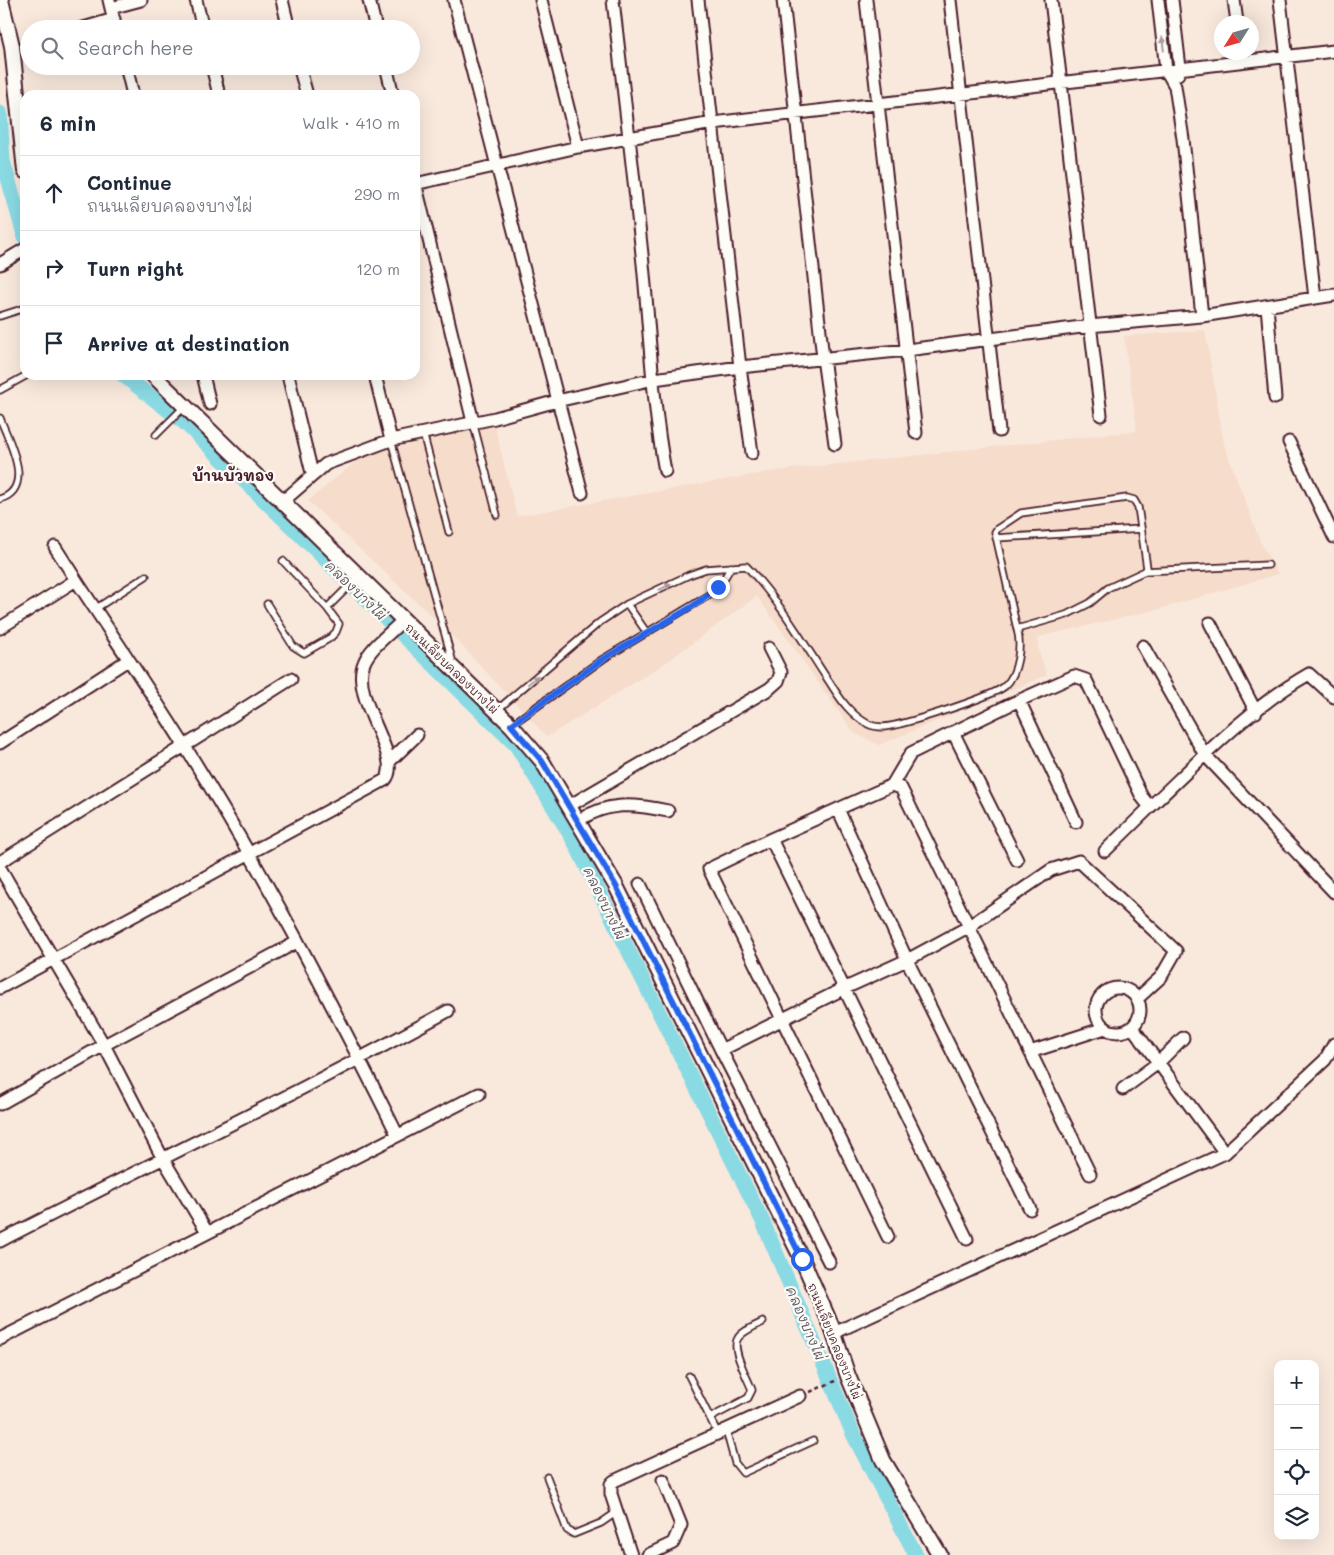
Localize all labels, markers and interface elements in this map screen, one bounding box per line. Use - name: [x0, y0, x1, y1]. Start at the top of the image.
- north arrow: [1214, 15, 1259, 60]
- search box: [20, 20, 420, 75]
- icon: search: [38, 34, 66, 62]
- text: Search here: [78, 35, 194, 60]
- one-way arrow: [1159, 36, 1167, 52]
- text: 6 min: [40, 109, 96, 136]
- text: Walk · 410 m: [302, 112, 400, 133]
- text: Continue: [87, 170, 172, 195]
- icon: ahead: [40, 179, 68, 207]
- text: 290 m: [354, 183, 400, 204]
- text: ถนนเลียบคลองบางไผ่: [87, 195, 252, 216]
- icon: right: [40, 254, 68, 282]
- text: Turn right: [87, 256, 184, 281]
- text: 120 m: [356, 258, 400, 279]
- icon: arrive: [40, 329, 68, 357]
- text: Arrive at destination: [87, 331, 290, 356]
- district label: บ้านบัวทอง: [192, 465, 274, 485]
- water label: คลองบางไผ่: [321, 556, 392, 625]
- route end: [707, 576, 730, 599]
- one-way arrow: [658, 582, 672, 590]
- street label: ถนนเลียบคลองบางไผ่: [402, 619, 502, 717]
- one-way arrow: [526, 674, 539, 685]
- water label: คลองบางไผ่: [579, 863, 631, 943]
- route start: [791, 1248, 814, 1271]
- street label: ถนนเลียบคลองบางไผ่: [804, 1280, 866, 1402]
- water label: คลองบางไผ่: [782, 1283, 831, 1364]
- map controls: [1274, 1360, 1319, 1540]
- button: +: [1274, 1360, 1319, 1405]
- button: −: [1274, 1405, 1319, 1450]
- button: locate: [1274, 1450, 1319, 1495]
- button: layers: [1274, 1495, 1319, 1540]

